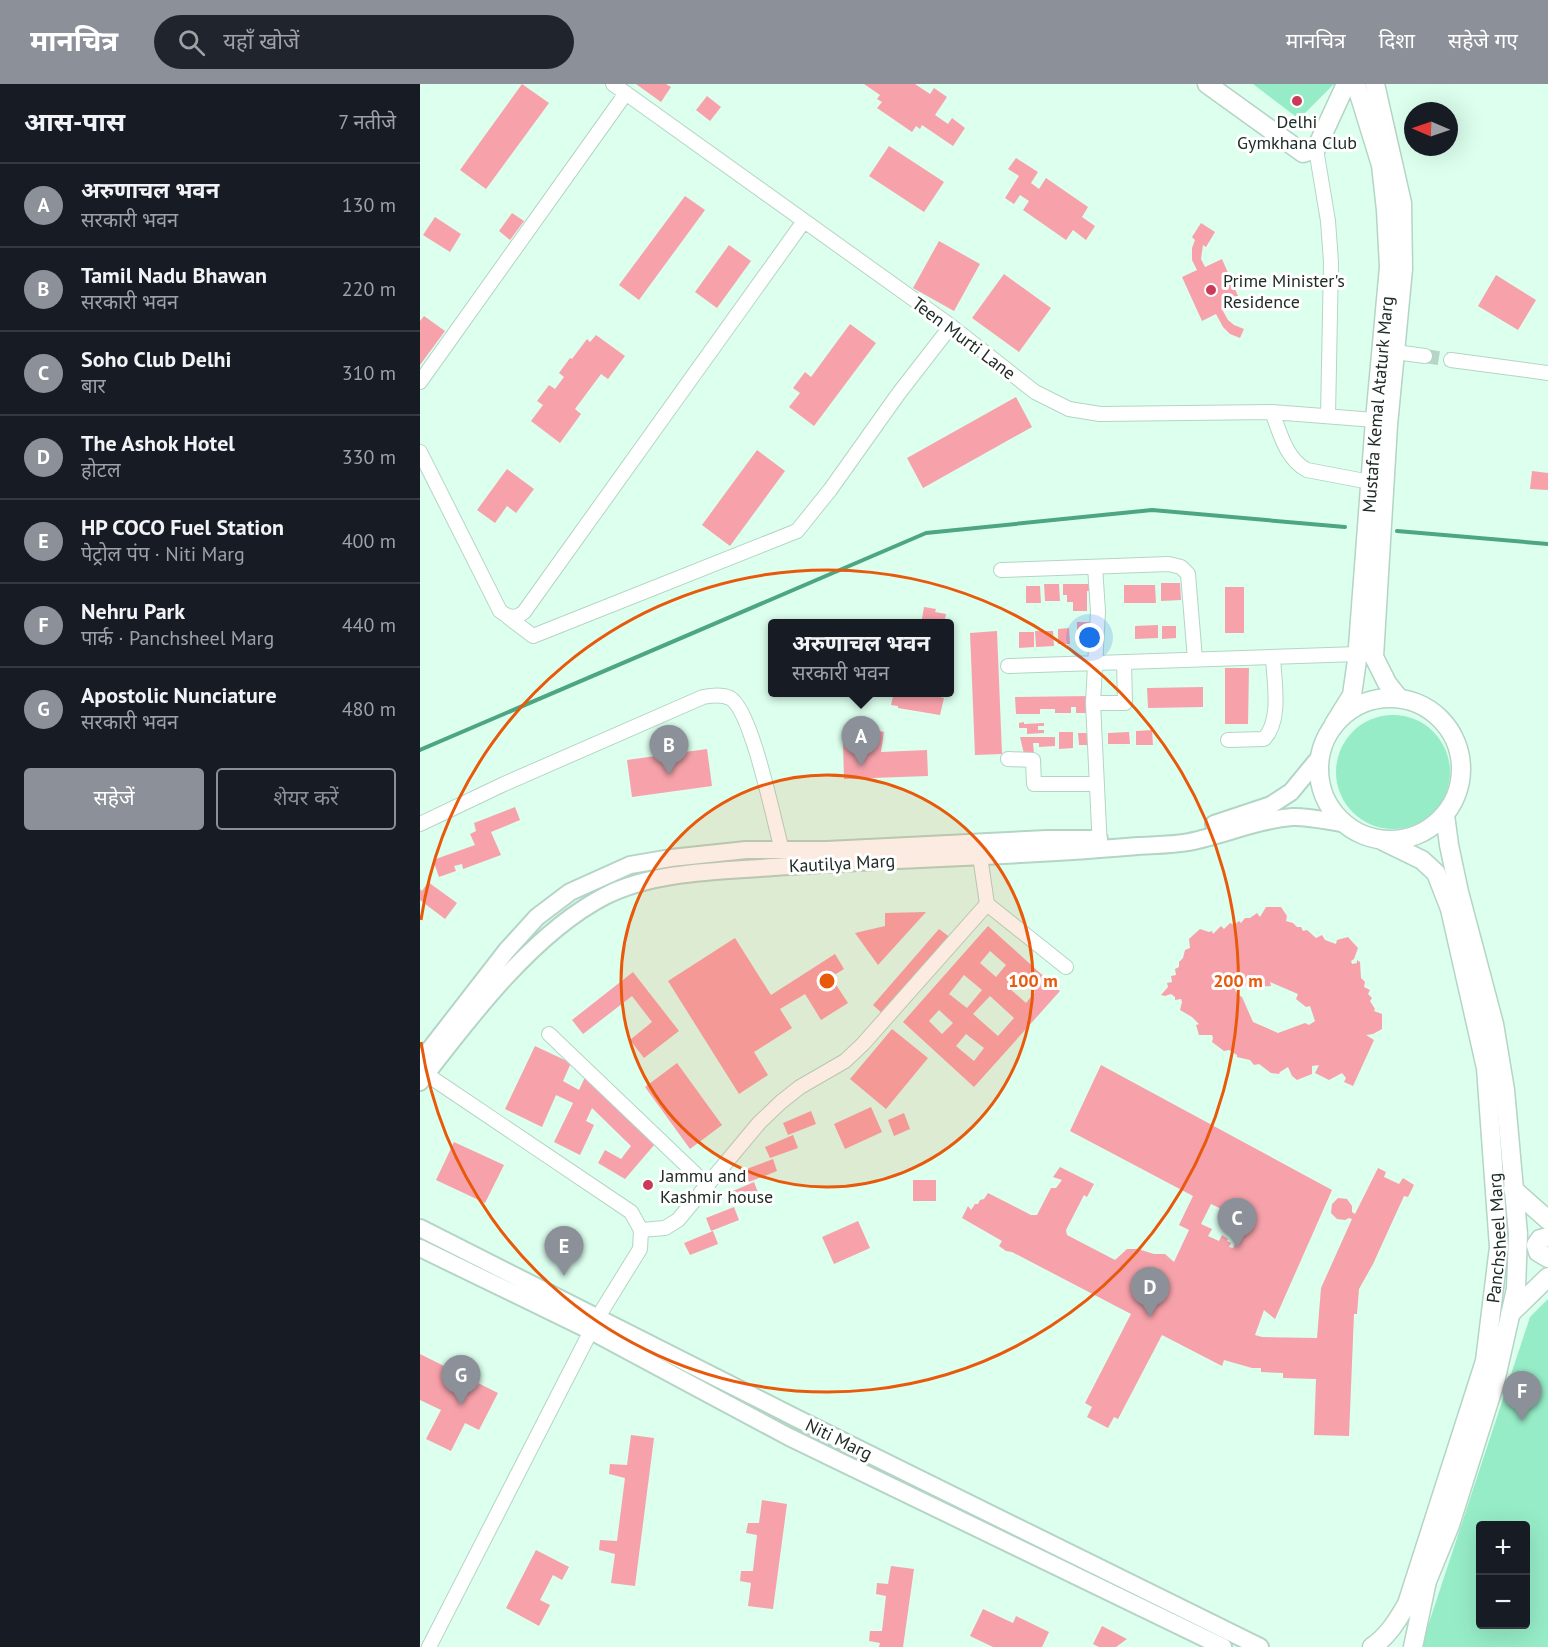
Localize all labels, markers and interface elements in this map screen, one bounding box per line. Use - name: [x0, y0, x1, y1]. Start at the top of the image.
- search box: [154, 15, 574, 69]
- text: मानचित्र: [30, 22, 118, 59]
- icon: search: [175, 26, 208, 59]
- text: यहाँ खोजें: [223, 27, 299, 55]
- text: मानचित्र: [1286, 27, 1346, 54]
- text: दिशा: [1379, 27, 1415, 54]
- text: सहेजे गए: [1448, 27, 1518, 54]
- marker: Delhi Gymkhana Club: [1290, 94, 1304, 108]
- north arrow: [1404, 102, 1458, 156]
- text: आस-पास: [24, 105, 125, 138]
- text: 7 नतीजे: [338, 109, 396, 135]
- place label: Delhi Gymkhana Club: [1237, 110, 1357, 154]
- text: अरुणाचल भवन: [81, 176, 219, 204]
- text: A: [37, 192, 50, 218]
- text: 130 m: [342, 192, 396, 218]
- text: सरकारी भवन: [81, 207, 178, 233]
- text: Tamil Nadu Bhawan: [81, 261, 267, 289]
- place label: Prime Minister's Residence: [1223, 269, 1345, 313]
- text: B: [38, 276, 49, 302]
- text: 220 m: [342, 276, 396, 302]
- marker: Prime Minister's Residence: [1204, 283, 1218, 297]
- text: सरकारी भवन: [81, 289, 178, 315]
- street label: Teen Murti Lane: [908, 292, 1020, 384]
- street label: Mustafa Kemal Ataturk Marg: [1357, 295, 1398, 514]
- text: Soho Club Delhi: [81, 345, 231, 373]
- text: C: [38, 360, 49, 386]
- text: 310 m: [342, 360, 396, 386]
- text: बार: [81, 373, 106, 399]
- text: The Ashok Hotel: [81, 429, 235, 457]
- text: D: [37, 444, 50, 470]
- text: 330 m: [342, 444, 396, 470]
- text: होटल: [81, 457, 120, 483]
- text: HP COCO Fuel Station: [81, 513, 284, 541]
- text: E: [38, 528, 49, 554]
- text: 400 m: [342, 528, 396, 554]
- text: पेट्रोल पंप · Niti Marg: [81, 541, 245, 567]
- text: Nehru Park: [81, 597, 185, 625]
- text: F: [38, 612, 49, 638]
- text: 440 m: [342, 612, 396, 638]
- popup: [768, 619, 954, 697]
- your location: [1075, 623, 1104, 652]
- text: पार्क · Panchsheel Marg: [81, 625, 274, 651]
- text: अरुणाचल भवन: [792, 629, 930, 657]
- text: सरकारी भवन: [792, 660, 889, 686]
- text: Apostolic Nunciature: [81, 681, 277, 709]
- text: G: [37, 696, 50, 722]
- text: 480 m: [342, 696, 396, 722]
- text: सरकारी भवन: [81, 709, 178, 735]
- pin: A: [842, 716, 880, 766]
- pin: B: [650, 726, 688, 775]
- button: सहेजें: [24, 768, 204, 830]
- button: शेयर करें: [216, 768, 396, 830]
- street label: Kautilya Marg: [788, 849, 896, 877]
- text: 100 m: [1008, 969, 1058, 992]
- text: 200 m: [1213, 969, 1263, 992]
- centre of rings: [817, 971, 837, 991]
- place label: Jammu and Kashmir house: [659, 1164, 773, 1208]
- street label: Panchsheel Marg: [1481, 1172, 1511, 1304]
- marker: Jammu and Kashmir house: [641, 1178, 655, 1192]
- pin: C: [1218, 1198, 1256, 1248]
- pin: E: [544, 1226, 584, 1276]
- pin: D: [1130, 1268, 1170, 1317]
- pin: G: [442, 1356, 480, 1405]
- pin: F: [1502, 1372, 1542, 1421]
- street label: Niti Marg: [802, 1413, 876, 1465]
- map controls: [1476, 1521, 1530, 1629]
- button: +: [1476, 1521, 1530, 1575]
- button: −: [1476, 1575, 1530, 1629]

